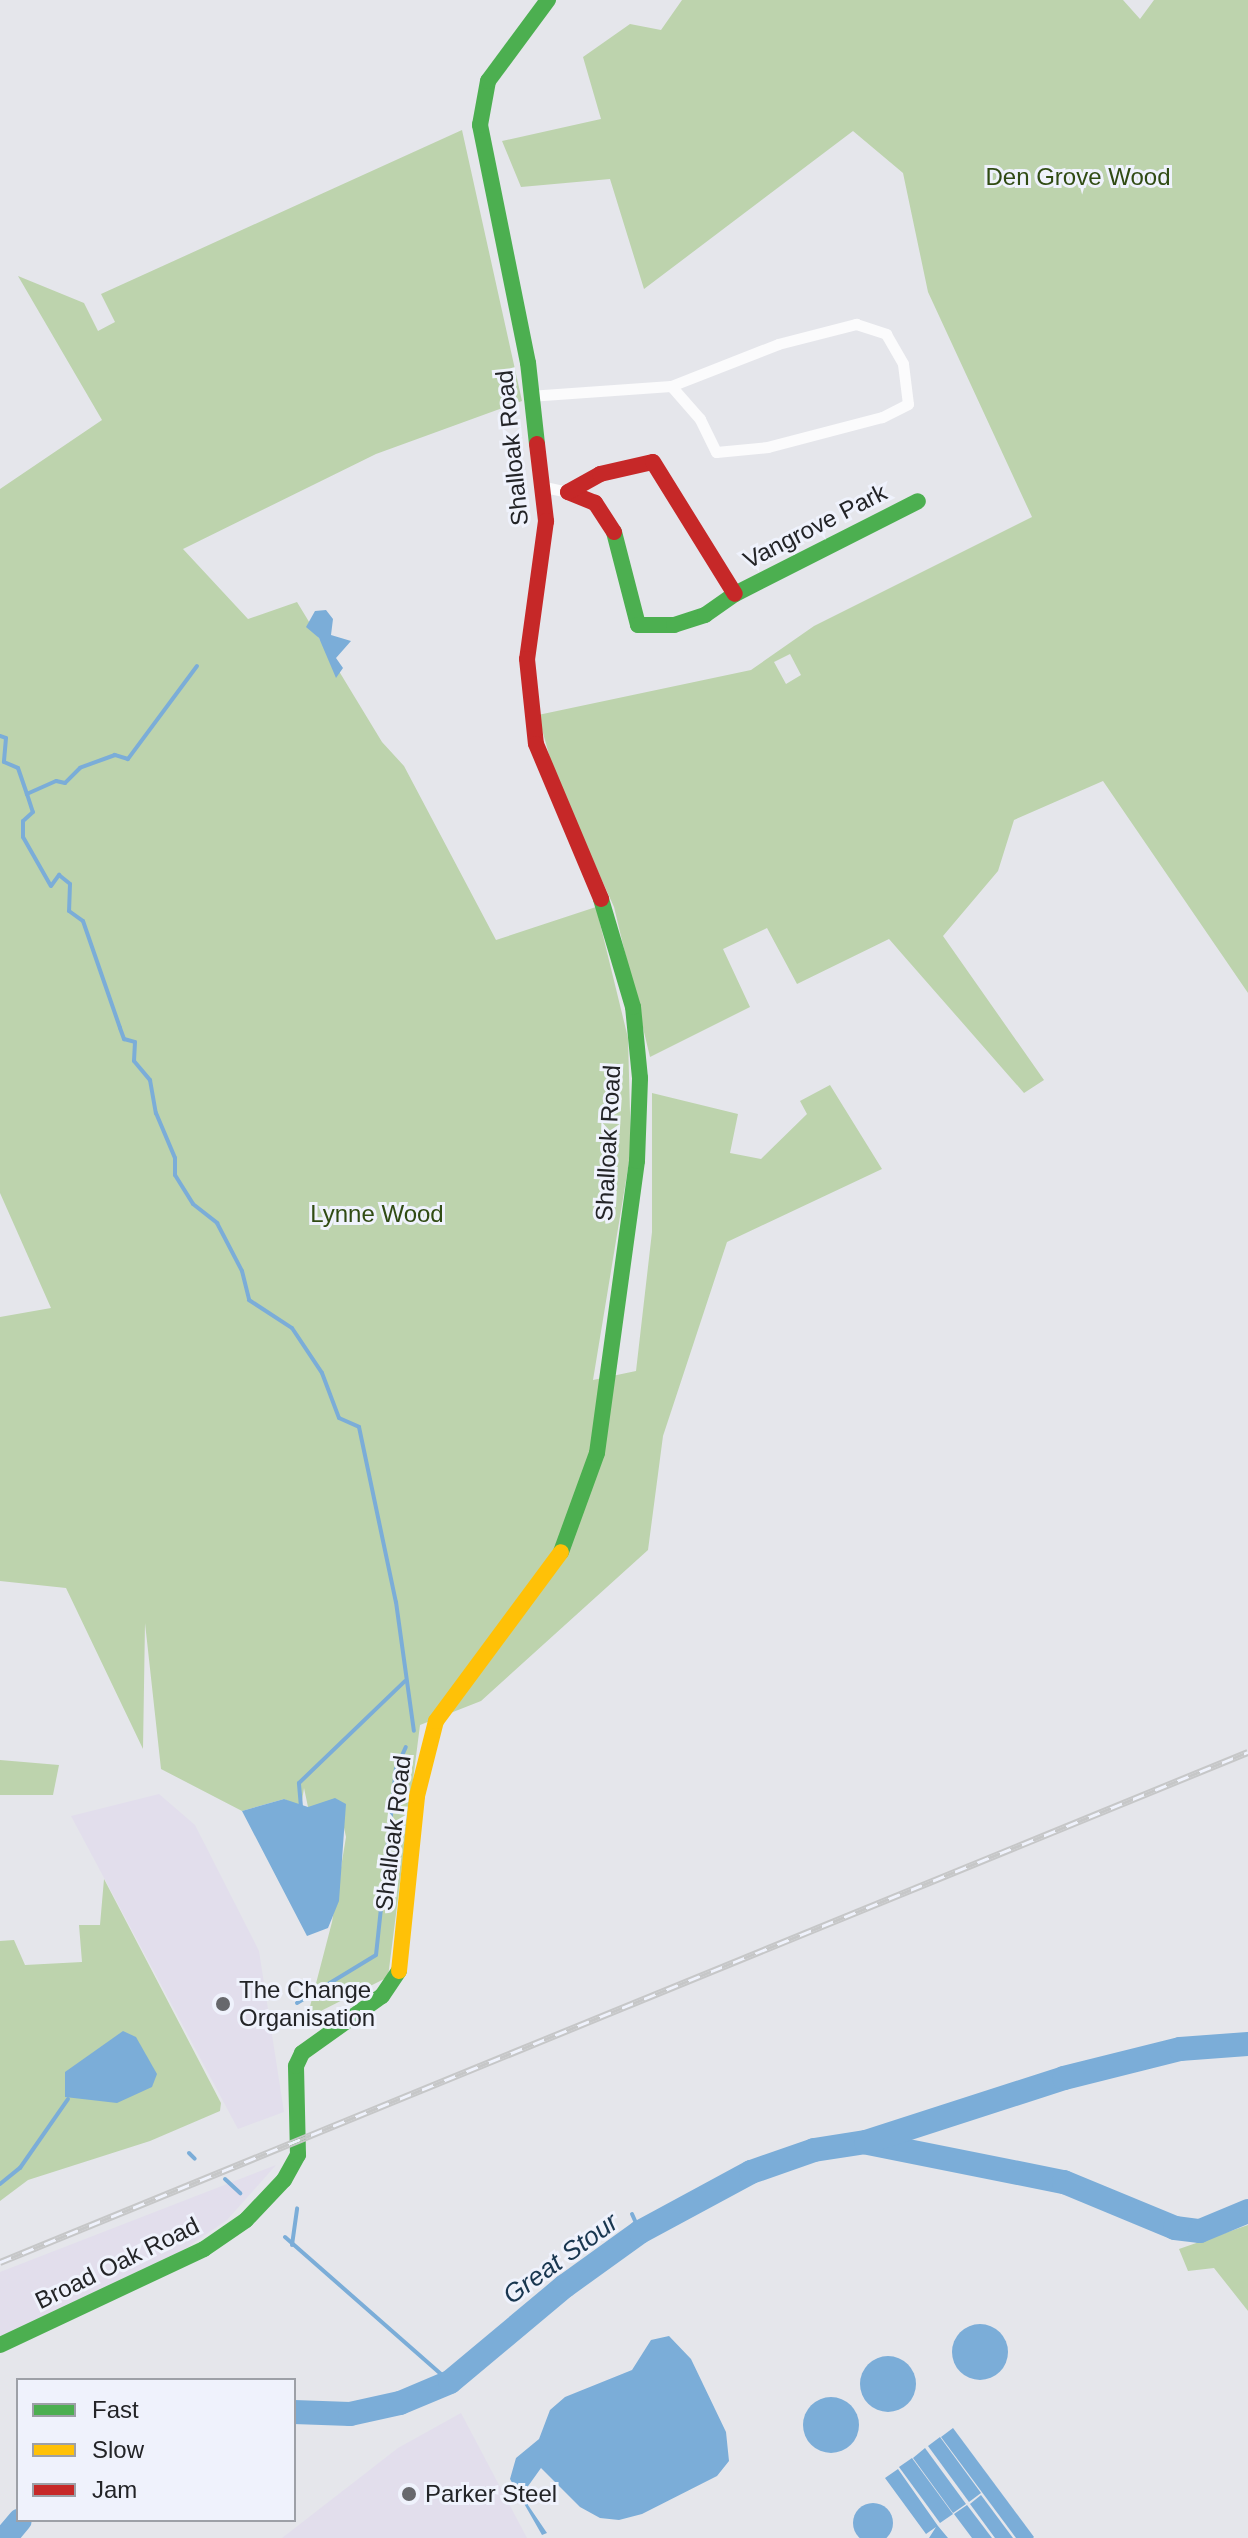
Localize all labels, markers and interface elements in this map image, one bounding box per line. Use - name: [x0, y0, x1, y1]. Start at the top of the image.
- park label: Den Grove Wood: [986, 163, 1170, 191]
- street label: Shalloak Road: [490, 369, 534, 527]
- street label: Vangrove Park: [739, 478, 891, 574]
- street label: Shalloak Road: [590, 1064, 626, 1222]
- park label: Lynne Wood: [310, 1200, 444, 1228]
- street label: Shalloak Road: [369, 1754, 417, 1912]
- place label: The Change Organisation: [239, 1976, 375, 2032]
- marker: The Change Organisation: [214, 1995, 232, 2013]
- water label: Great Stour: [497, 2207, 625, 2311]
- street label: Broad Oak Road: [30, 2211, 204, 2315]
- legend: [16, 2378, 296, 2522]
- text: Fast: [92, 2396, 139, 2423]
- text: Slow: [92, 2436, 144, 2463]
- text: Jam: [92, 2476, 137, 2503]
- place label: Parker Steel: [425, 2480, 557, 2508]
- marker: Parker Steel: [400, 2485, 418, 2503]

